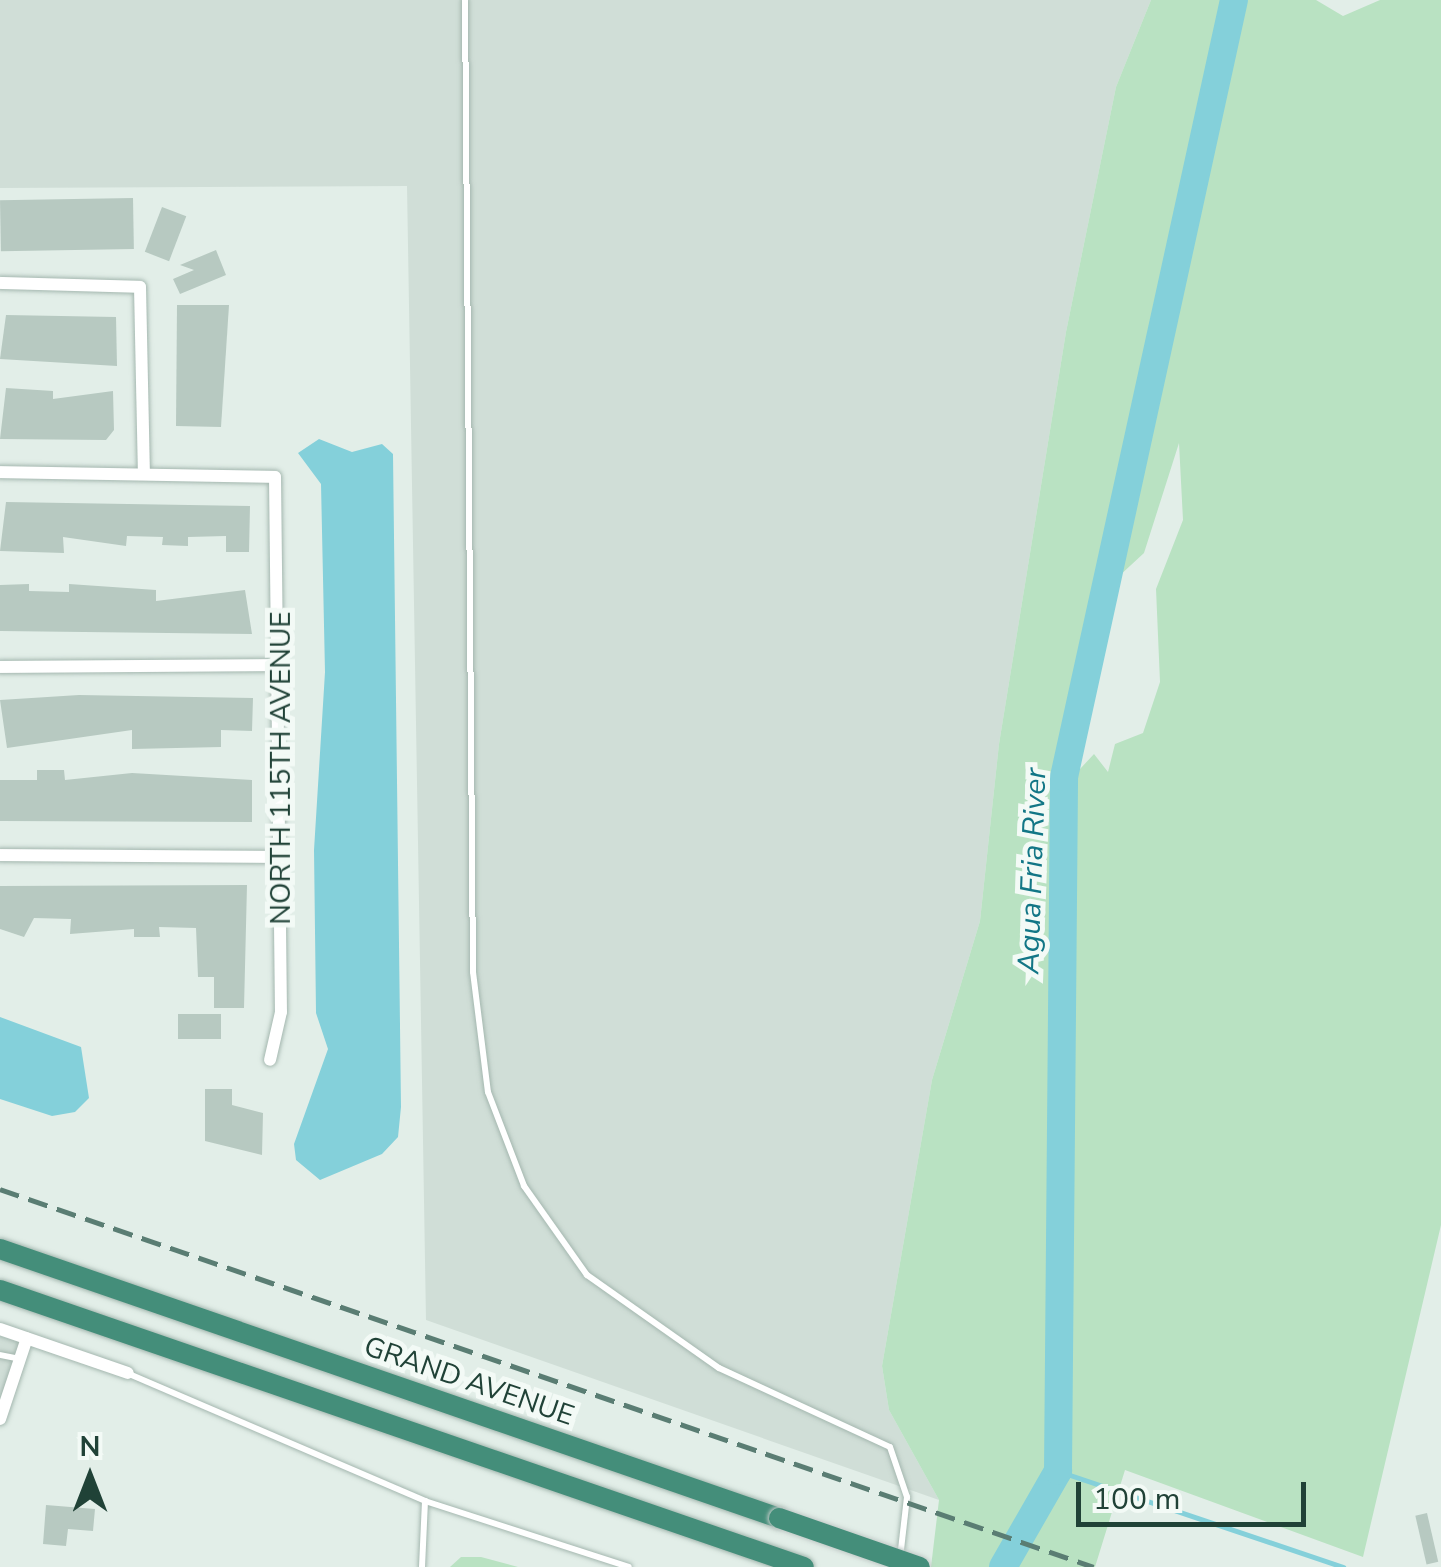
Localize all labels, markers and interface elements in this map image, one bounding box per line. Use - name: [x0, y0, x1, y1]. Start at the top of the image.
- street label: NORTH 115TH AVENUE: [264, 611, 298, 925]
- water label: Agua Fria River: [1011, 767, 1055, 975]
- street label: GRAND AVENUE: [360, 1329, 578, 1433]
- north arrow: [40, 1427, 140, 1527]
- text: N: [80, 1428, 100, 1466]
- scale bar: [1081, 1462, 1311, 1524]
- text: 100 m: [1093, 1479, 1180, 1520]

